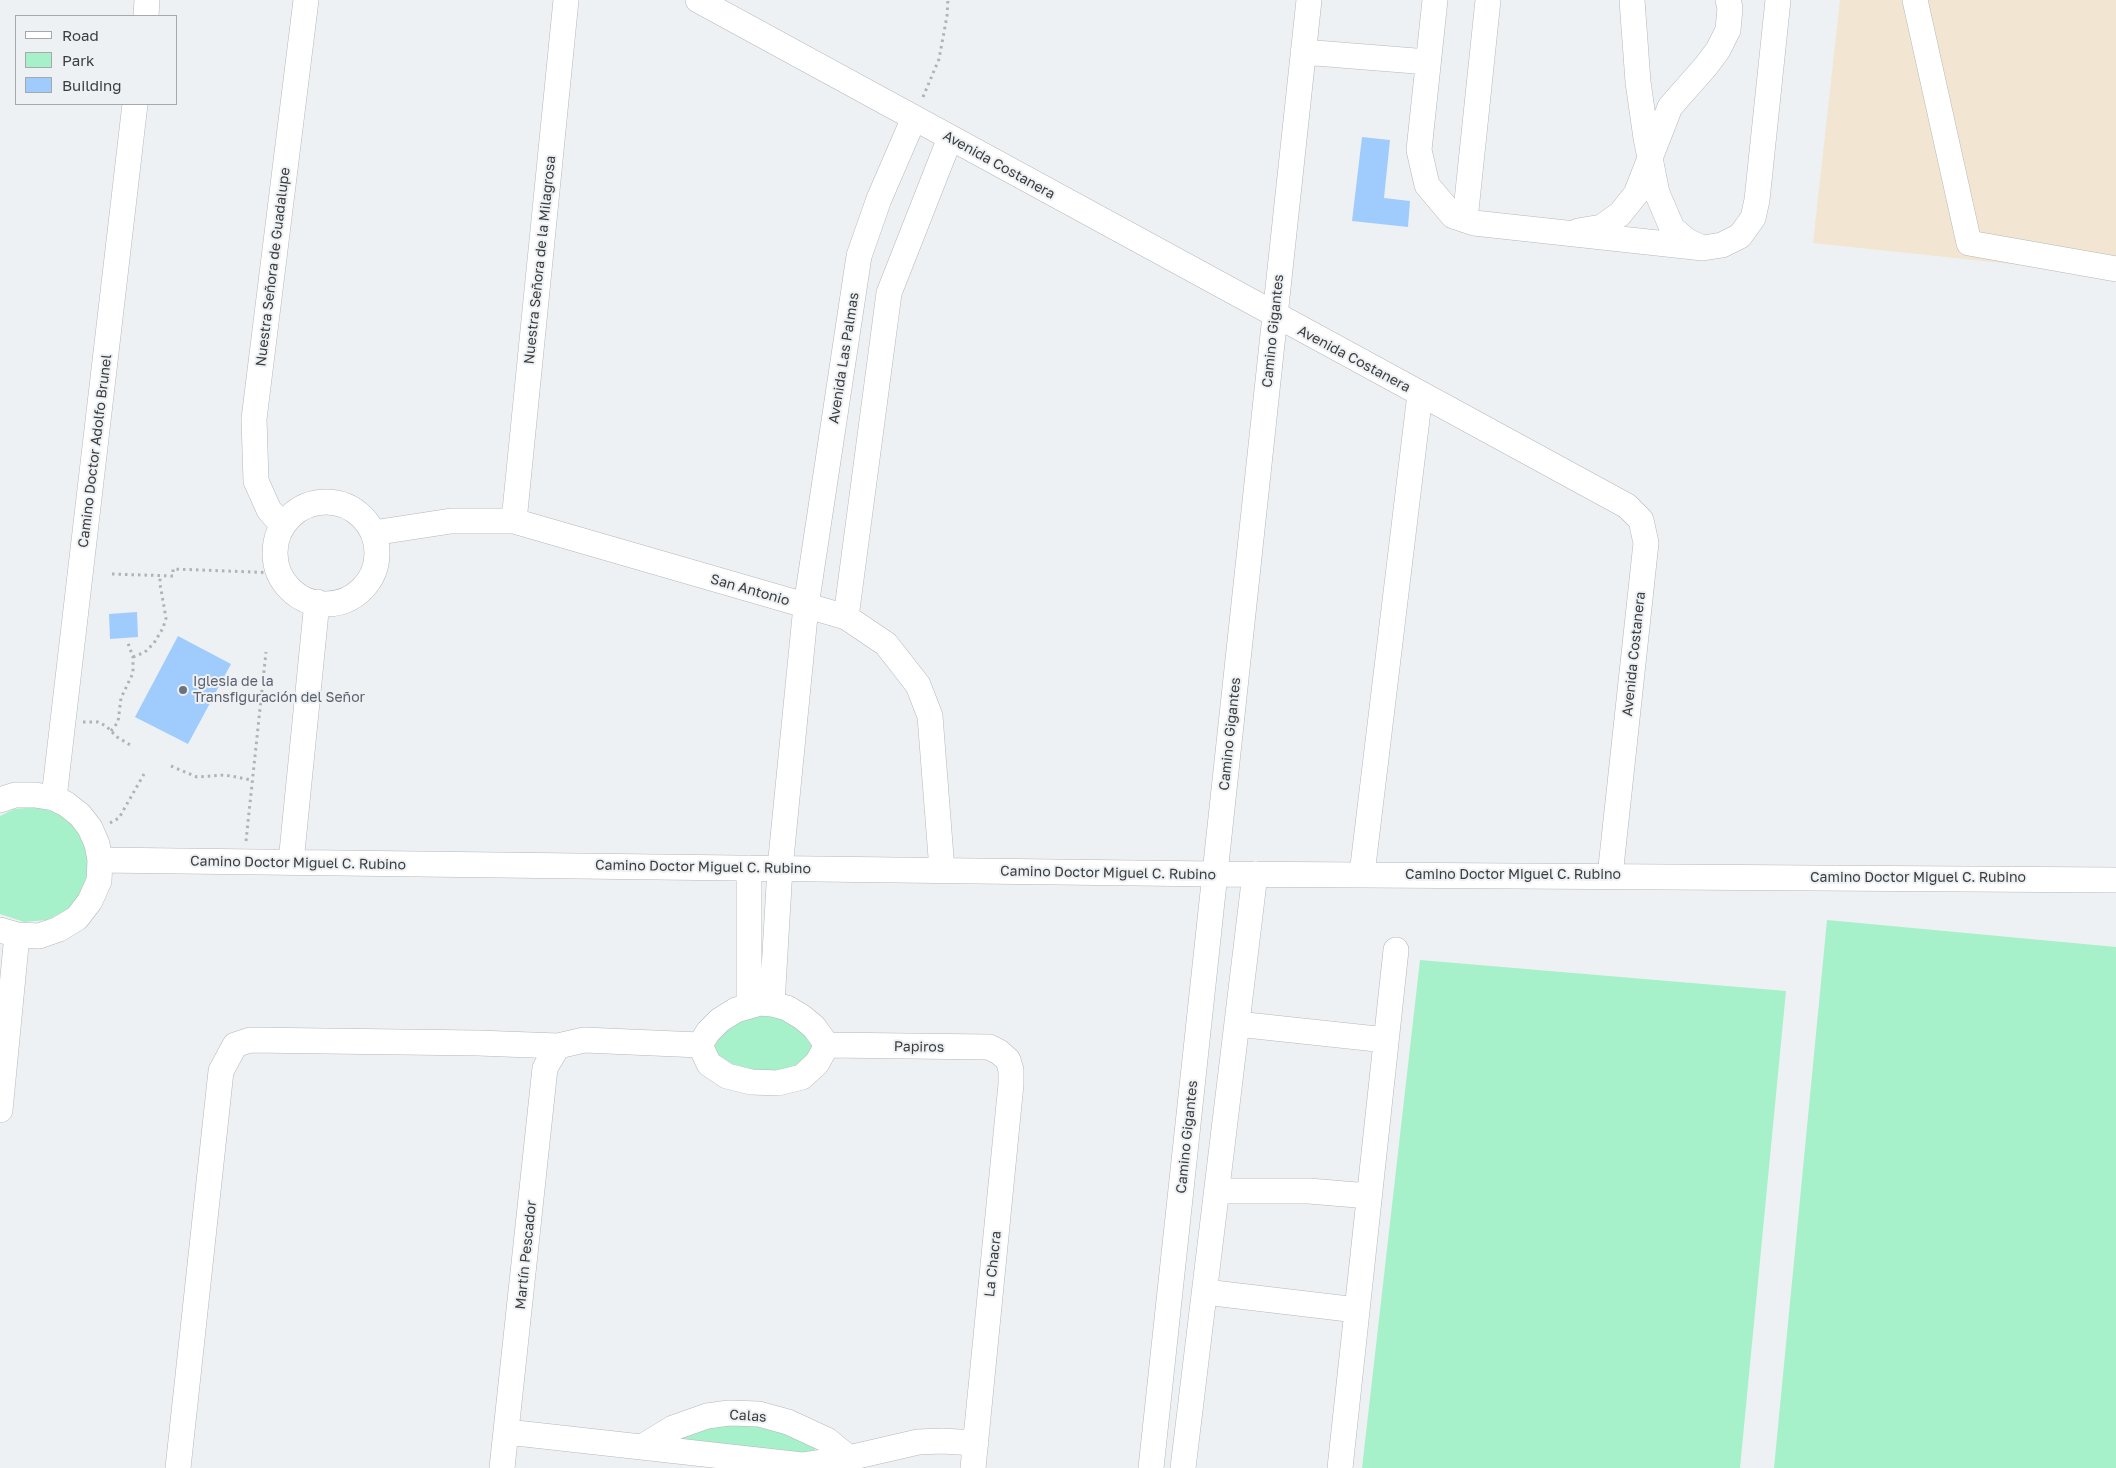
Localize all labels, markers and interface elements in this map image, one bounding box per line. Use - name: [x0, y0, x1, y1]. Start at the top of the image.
- legend: [15, 15, 178, 105]
- text: Road: [62, 26, 99, 44]
- text: Park: [62, 51, 94, 69]
- text: Building: [62, 76, 122, 94]
- street label: Avenida Costanera: [940, 127, 1058, 203]
- street label: Nuestra Señora de la Milagrosa: [521, 155, 559, 365]
- street label: Nuestra Señora de Guadalupe: [252, 166, 294, 368]
- street label: Camino Gigantes: [1259, 274, 1287, 388]
- street label: Avenida Las Palmas: [825, 291, 863, 425]
- street label: Avenida Costanera: [1295, 322, 1413, 396]
- street label: Camino Doctor Adolfo Brunel: [75, 353, 115, 549]
- street label: San Antonio: [708, 571, 792, 609]
- street label: Avenida Costanera: [1619, 591, 1649, 717]
- place label: Iglesia de la Transfiguración del Señor: [193, 674, 365, 706]
- street label: Camino Gigantes: [1216, 677, 1244, 791]
- marker: Iglesia de la Transfiguración del Señor: [177, 684, 189, 696]
- street label: Camino Doctor Miguel C. Rubino: [190, 853, 406, 873]
- street label: Camino Doctor Miguel C. Rubino: [595, 857, 811, 877]
- street label: Camino Doctor Miguel C. Rubino: [1000, 863, 1216, 883]
- street label: Camino Doctor Miguel C. Rubino: [1405, 867, 1621, 883]
- street label: Camino Doctor Miguel C. Rubino: [1810, 870, 2026, 886]
- street label: Papiros: [894, 1038, 944, 1056]
- street label: Camino Gigantes: [1173, 1080, 1201, 1194]
- street label: Martín Pescador: [512, 1200, 540, 1310]
- street label: La Chacra: [981, 1230, 1005, 1298]
- street label: Calas: [729, 1406, 767, 1426]

